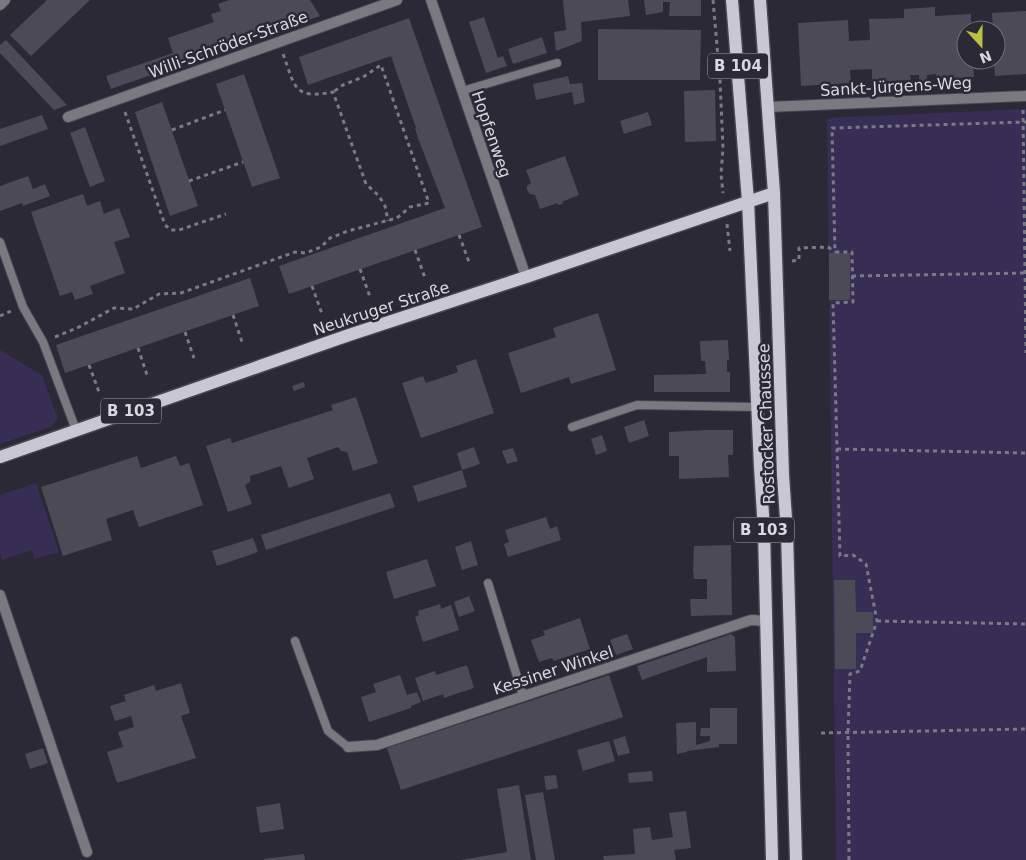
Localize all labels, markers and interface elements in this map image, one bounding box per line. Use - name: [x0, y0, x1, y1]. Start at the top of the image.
- street label: Willi-Schröder-Straße: [146, 7, 310, 82]
- north arrow: [956, 20, 1006, 70]
- text: N: [977, 48, 994, 67]
- road number: B 104: [708, 54, 768, 78]
- street label: Sankt-Jürgens-Weg: [820, 73, 972, 100]
- street label: Hopfenweg: [468, 88, 515, 180]
- street label: Neukruger Straße: [311, 277, 452, 340]
- street label: Rostocker Chaussee: [754, 343, 779, 505]
- road number: B 103: [101, 398, 161, 424]
- road number: B 103: [734, 518, 794, 542]
- street label: Kessiner Winkel: [491, 642, 616, 699]

